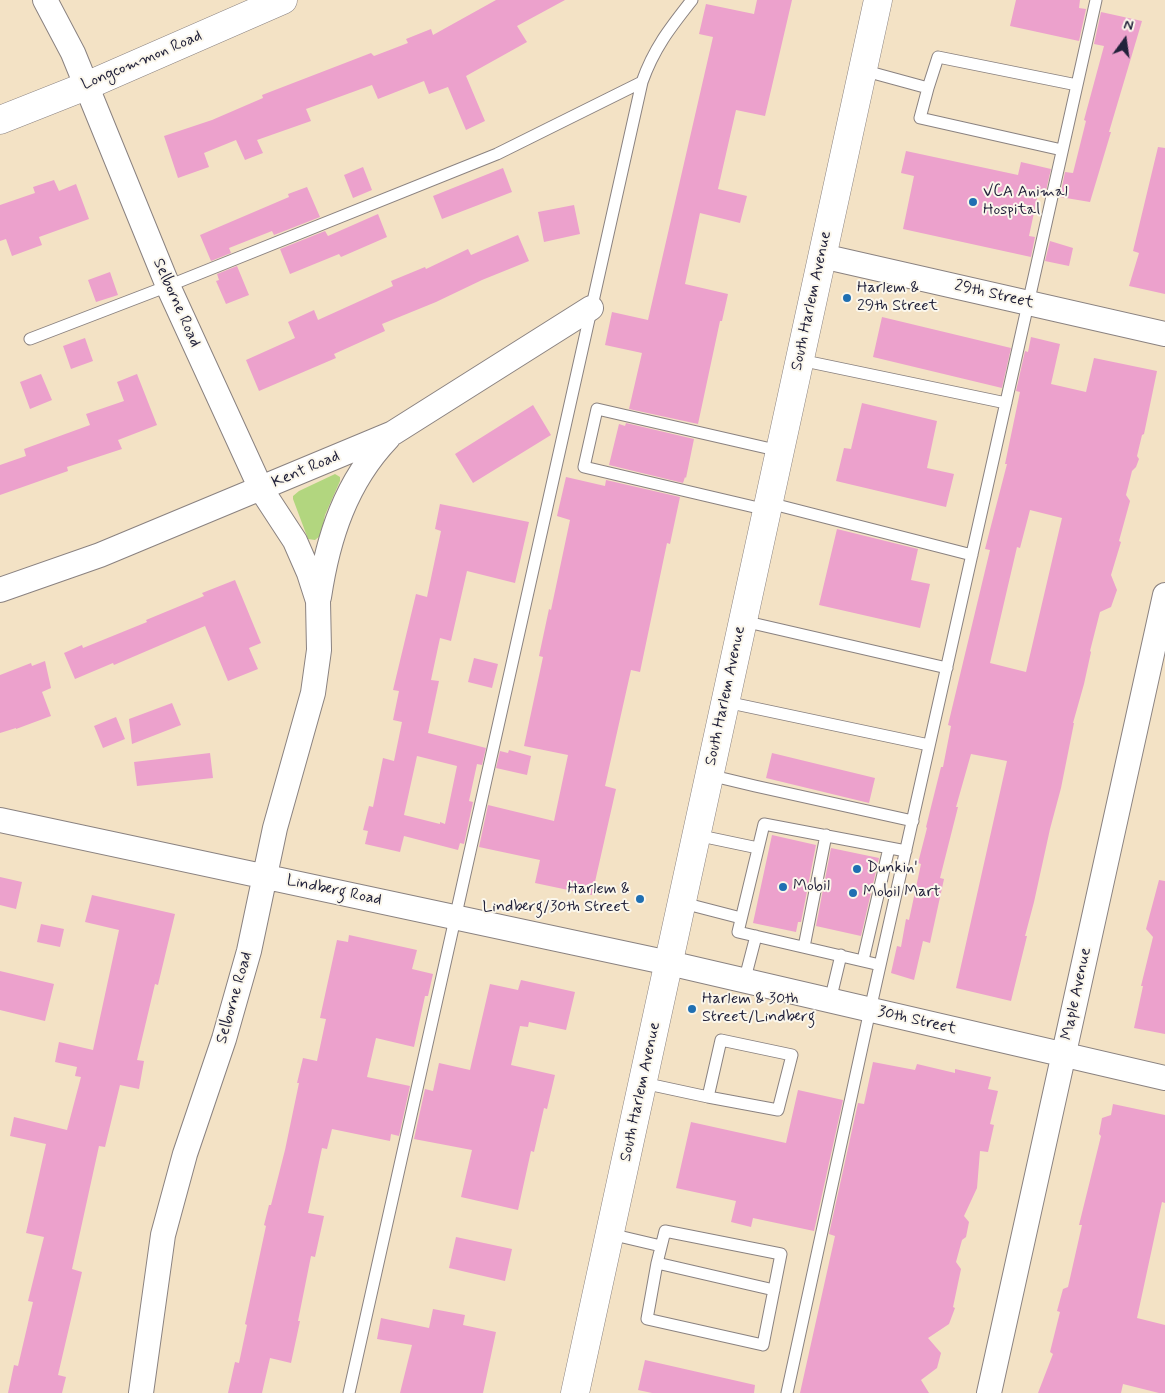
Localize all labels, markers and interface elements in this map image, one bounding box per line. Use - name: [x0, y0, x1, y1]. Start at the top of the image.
- north arrow: [1100, 15, 1150, 65]
- text: N: [1122, 16, 1135, 35]
- street label: Longcommon Road: [79, 27, 205, 95]
- place label: VCA Animal Hospital: [983, 183, 1068, 221]
- marker: VCA Animal Hospital: [967, 196, 979, 208]
- street label: South Harlem Avenue: [788, 229, 836, 373]
- street label: Selborne Road: [148, 256, 204, 350]
- street label: 29th Street: [952, 277, 1036, 313]
- place label: Harlem & 29th Street: [857, 279, 938, 317]
- marker: Harlem & 29th Street: [841, 292, 853, 304]
- street label: Kent Road: [269, 447, 343, 493]
- street label: South Harlem Avenue: [702, 624, 750, 768]
- place label: Dunkin': [867, 859, 918, 879]
- marker: Dunkin': [851, 863, 863, 875]
- street label: Lindberg Road: [285, 872, 383, 910]
- place label: Mobil: [793, 877, 830, 897]
- place label: Harlem & Lindberg/30th Street: [483, 880, 630, 918]
- marker: Mobil: [777, 881, 789, 893]
- place label: Mobil Mart: [863, 883, 941, 903]
- marker: Mobil Mart: [847, 887, 859, 899]
- marker: Harlem & Lindberg/30th Street: [634, 893, 646, 905]
- street label: Maple Avenue: [1058, 946, 1096, 1042]
- street label: Selborne Road: [213, 950, 257, 1046]
- place label: Harlem & 30th Street/Lindberg: [702, 990, 815, 1028]
- marker: Harlem & 30th Street/Lindberg: [686, 1003, 698, 1015]
- street label: 30th Street: [876, 1003, 958, 1039]
- street label: South Harlem Avenue: [617, 1020, 665, 1164]

